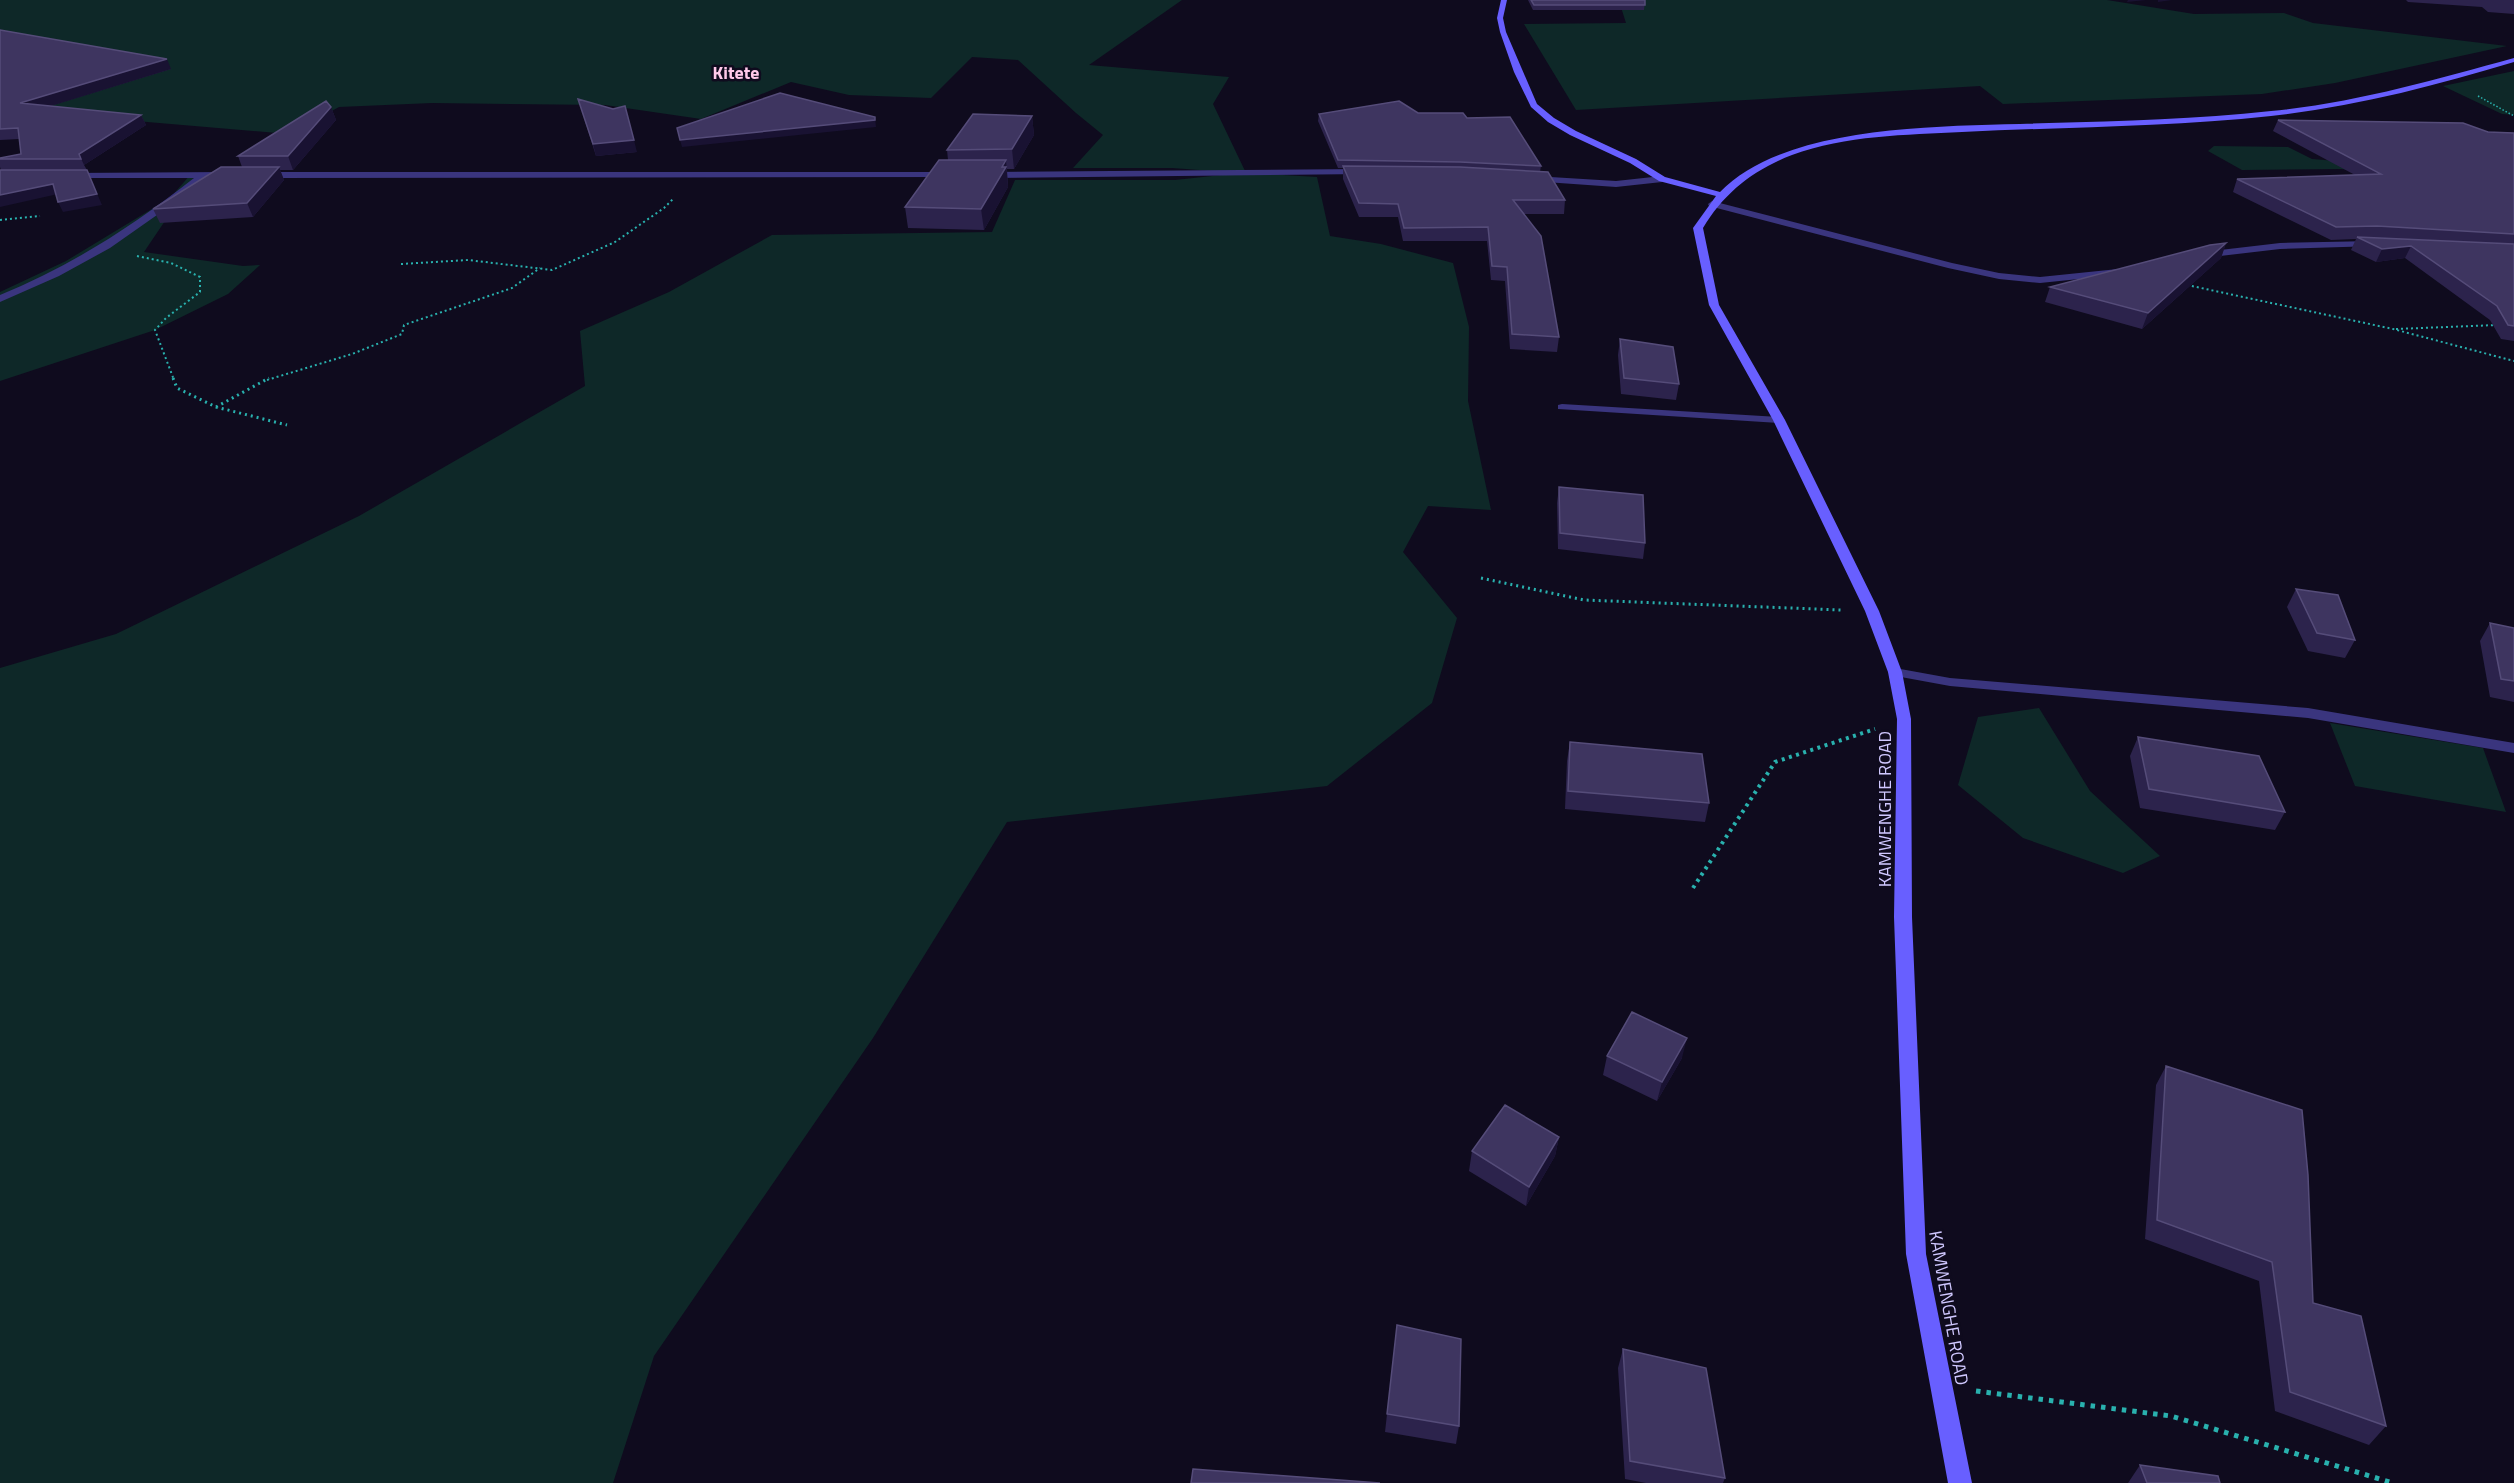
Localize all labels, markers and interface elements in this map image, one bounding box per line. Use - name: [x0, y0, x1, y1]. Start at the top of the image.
- district label: Kitete: [713, 59, 759, 86]
- street label: KAMWENGHE ROAD: [1871, 731, 1898, 887]
- street label: KAMWENGHE ROAD: [1922, 1229, 1976, 1387]

